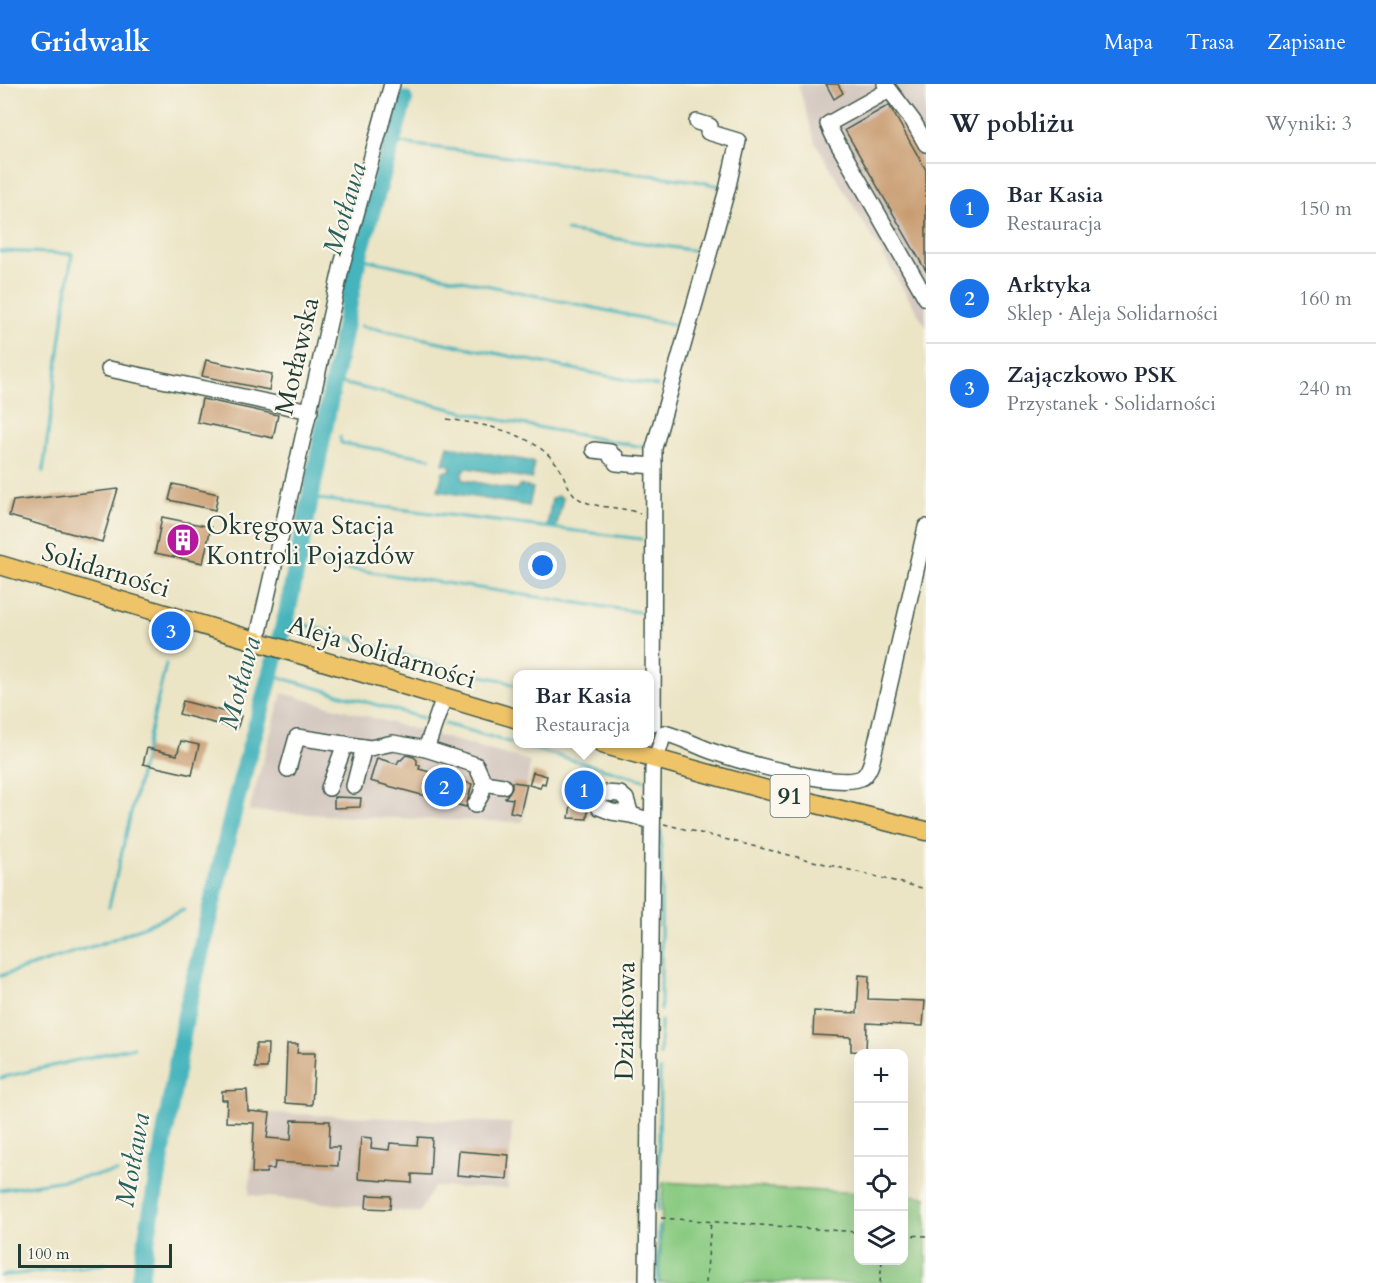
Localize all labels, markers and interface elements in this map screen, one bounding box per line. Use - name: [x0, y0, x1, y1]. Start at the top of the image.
- text: Gridwalk: [30, 23, 150, 61]
- text: Mapa: [1104, 28, 1153, 57]
- text: Trasa: [1186, 28, 1234, 57]
- text: Zapisane: [1267, 28, 1346, 57]
- text: W pobliżu: [950, 106, 1075, 141]
- text: Wyniki: 3: [1265, 110, 1352, 137]
- water label: Motława: [314, 158, 376, 260]
- text: Bar Kasia: [1007, 180, 1103, 210]
- text: 1: [964, 195, 975, 222]
- text: 150 m: [1299, 195, 1352, 222]
- text: Restauracja: [1007, 210, 1102, 237]
- text: Arktyka: [1007, 270, 1091, 300]
- text: 2: [964, 285, 975, 312]
- text: 160 m: [1299, 285, 1352, 312]
- street label: Motławska: [266, 294, 328, 418]
- text: Sklep · Aleja Solidarności: [1007, 300, 1218, 327]
- text: Zajączkowo PSK: [1007, 360, 1177, 390]
- text: 3: [964, 375, 975, 402]
- text: 240 m: [1299, 375, 1352, 402]
- text: Przystanek · Solidarności: [1007, 390, 1216, 417]
- place label: Okręgowa Stacja Kontroli Pojazdów: [206, 508, 415, 573]
- building icon: Okręgowa Stacja Kontroli Pojazdów: [165, 522, 201, 558]
- street label: Solidarności: [38, 534, 174, 606]
- your location: [528, 551, 557, 580]
- street label: Aleja Solidarności: [284, 607, 480, 697]
- pin: 3: [152, 608, 190, 654]
- water label: Motława: [210, 632, 270, 734]
- popup: [513, 670, 654, 748]
- text: Bar Kasia: [535, 681, 632, 711]
- text: Restauracja: [535, 711, 630, 738]
- pin: 2: [424, 764, 464, 810]
- pin: 1: [564, 768, 604, 812]
- road number: 91: [770, 775, 810, 817]
- street label: Działkowa: [606, 961, 644, 1081]
- map controls: [854, 1049, 908, 1265]
- button: +: [854, 1049, 908, 1103]
- button: −: [854, 1103, 908, 1157]
- water label: Motława: [107, 1110, 159, 1210]
- button: locate: [854, 1157, 908, 1211]
- button: layers: [854, 1211, 908, 1265]
- scale bar: [18, 1241, 172, 1268]
- text: 100 m: [27, 1243, 69, 1265]

